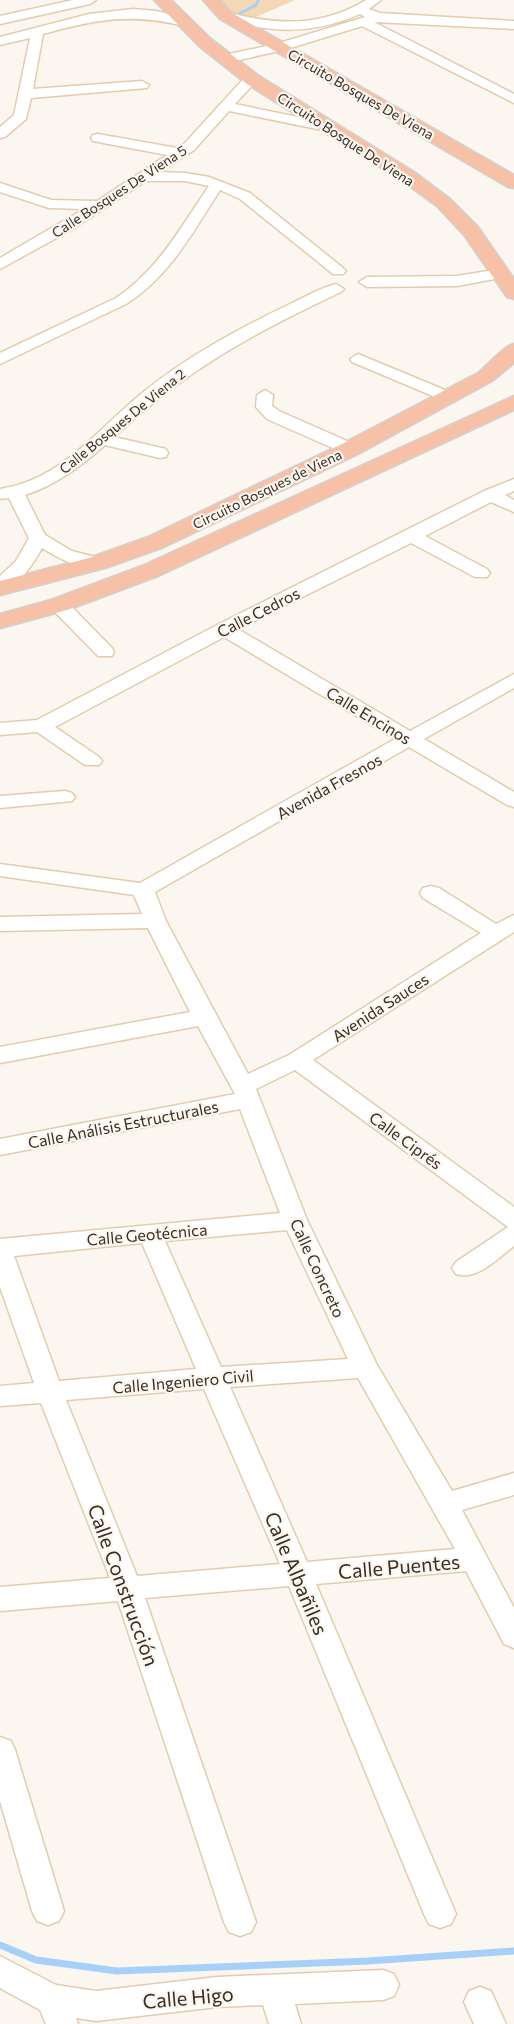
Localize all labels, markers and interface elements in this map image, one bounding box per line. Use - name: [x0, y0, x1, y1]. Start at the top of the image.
- street label: Circuito Bosques De Viena: [285, 45, 437, 143]
- street label: Circuito Bosque De Viena: [274, 88, 418, 190]
- street label: Calle Bosques De Viena 5: [48, 141, 190, 241]
- street label: Calle Bosques De Viena 2: [56, 365, 189, 477]
- street label: Circuito Bosques de Viena: [190, 445, 344, 533]
- street label: Calle Cedros: [213, 583, 303, 641]
- street label: Calle Encinos: [323, 682, 415, 748]
- street label: Avenida Fresnos: [273, 749, 385, 823]
- street label: Avenida Sauces: [328, 969, 432, 1045]
- street label: Calle Análisis Estructurales: [26, 1096, 220, 1152]
- street label: Calle Ciprés: [366, 1107, 446, 1173]
- street label: Calle Concreto: [287, 1215, 349, 1321]
- street label: Calle Geotécnica: [86, 1219, 208, 1249]
- street label: Calle Ingeniero Civil: [112, 1365, 254, 1397]
- street label: Calle Construcción: [84, 1501, 164, 1669]
- street label: Calle Albañiles: [260, 1508, 334, 1638]
- street label: Calle Puentes: [337, 1549, 461, 1583]
- street label: Calle Higo: [141, 1981, 235, 2013]

